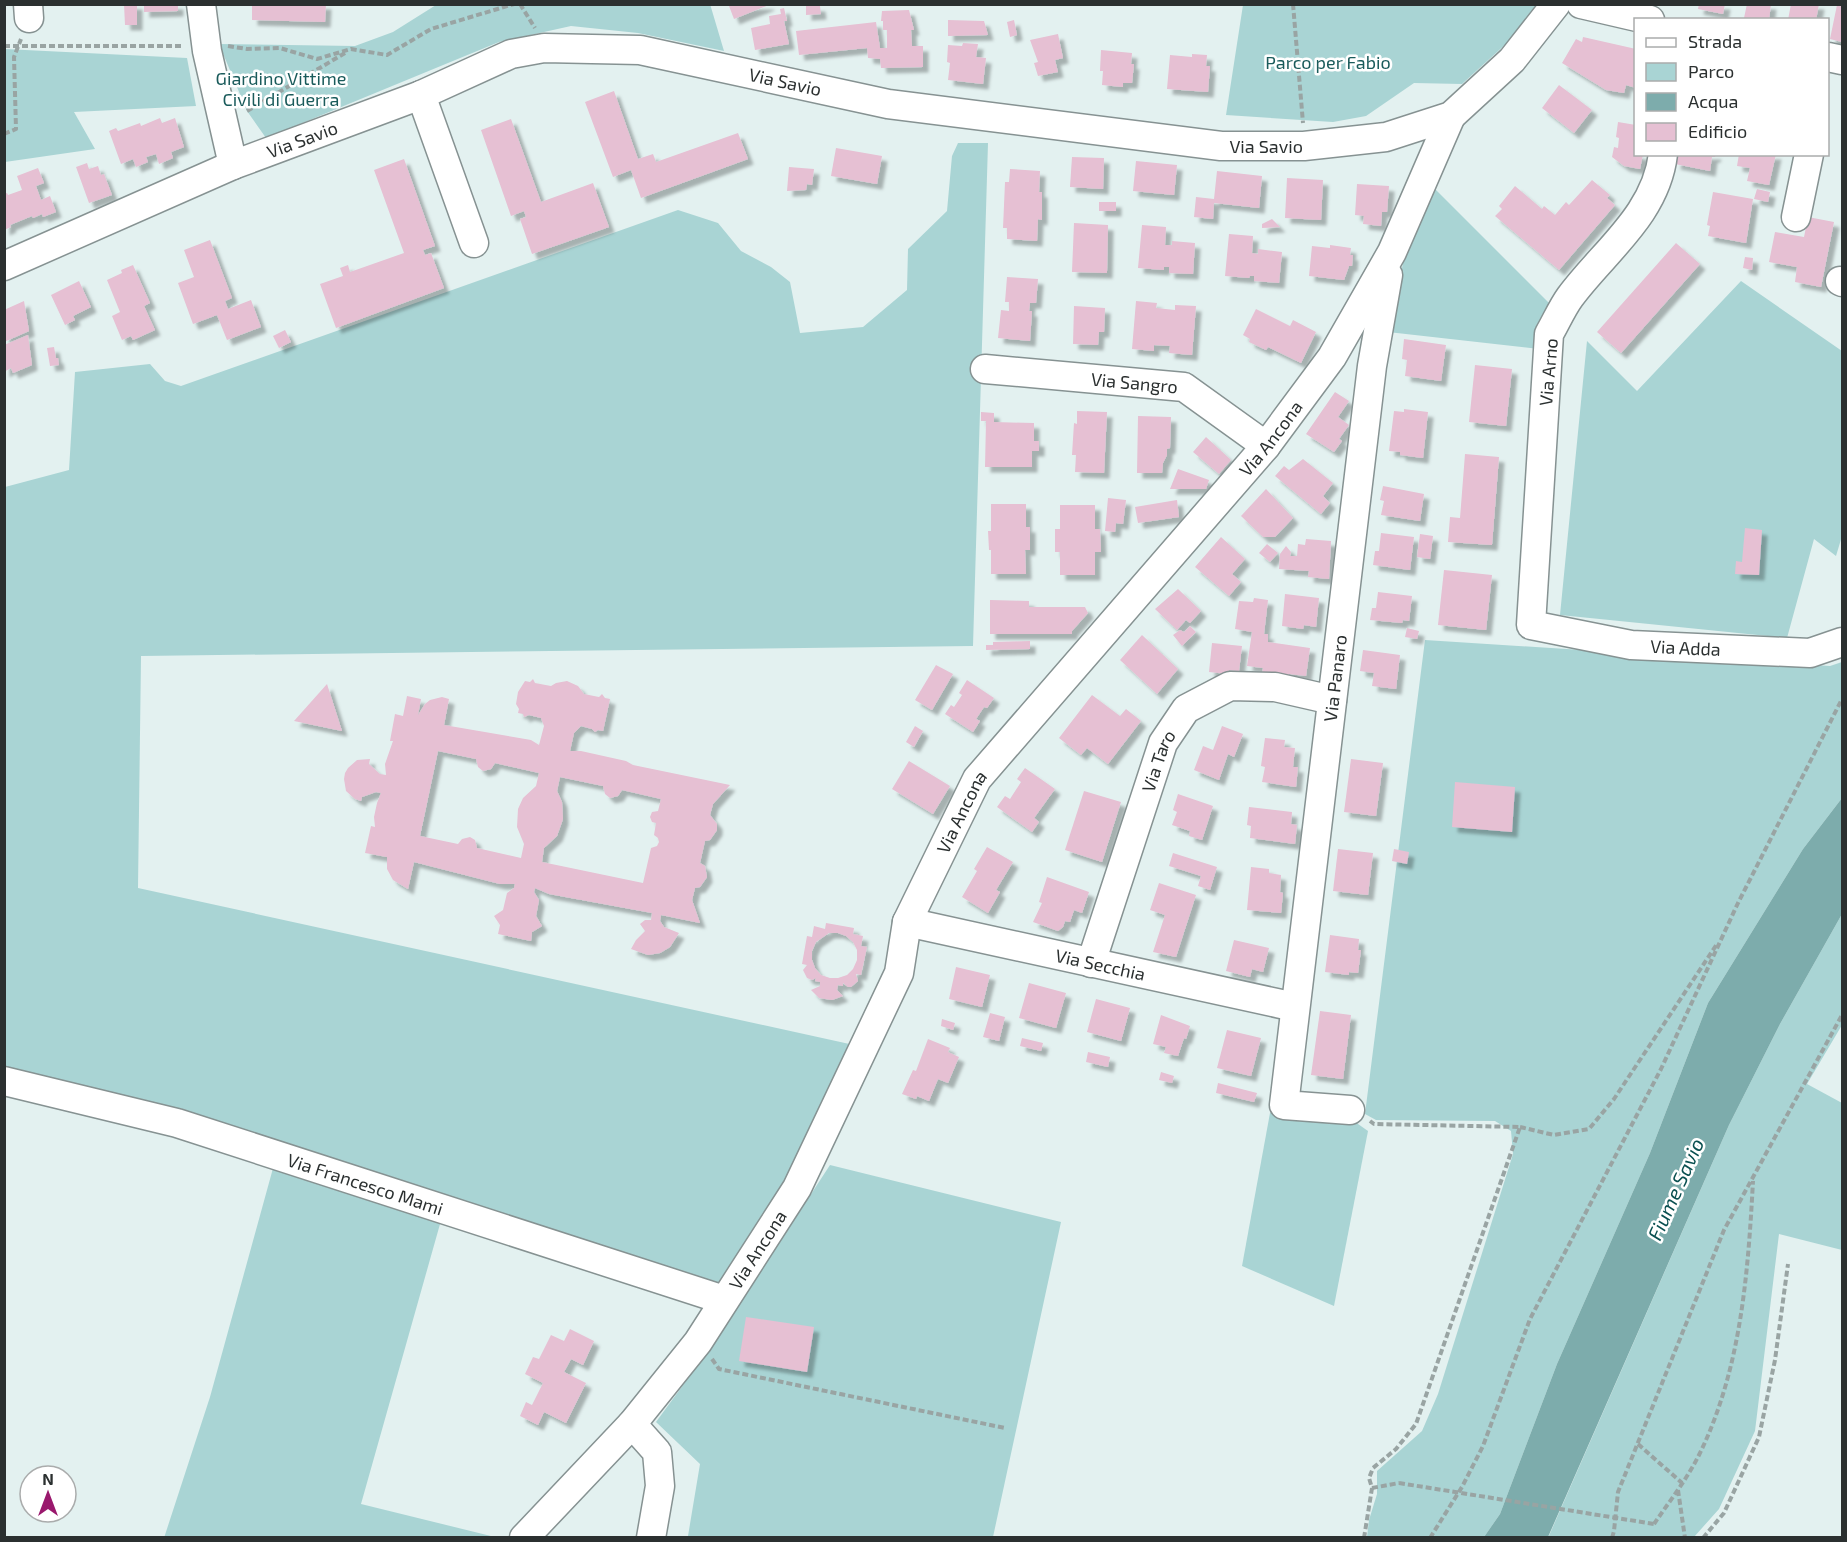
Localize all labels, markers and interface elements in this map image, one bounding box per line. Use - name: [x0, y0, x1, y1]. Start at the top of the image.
- legend: [1634, 18, 1829, 156]
- text: Strada: [1688, 30, 1742, 52]
- park label: Parco per Fabio: [1265, 51, 1391, 73]
- text: Parco: [1688, 60, 1734, 82]
- street label: Via Savio: [747, 63, 824, 100]
- park label: Giardino Vittime Civili di Guerra: [216, 67, 346, 110]
- text: Acqua: [1688, 90, 1738, 112]
- street label: Via Savio: [264, 116, 340, 162]
- text: Edificio: [1688, 120, 1747, 142]
- street label: Via Savio: [1229, 135, 1303, 157]
- street label: Via Arno: [1534, 337, 1562, 407]
- street label: Via Sangro: [1090, 368, 1179, 397]
- street label: Via Ancona: [1234, 396, 1307, 480]
- street label: Via Panaro: [1319, 634, 1351, 723]
- street label: Via Adda: [1650, 635, 1721, 660]
- street label: Via Taro: [1137, 725, 1180, 795]
- street label: Via Ancona: [931, 765, 991, 857]
- street label: Via Secchia: [1053, 944, 1147, 985]
- water label: Fiume Savio: [1642, 1134, 1708, 1244]
- street label: Via Francesco Mami: [285, 1148, 446, 1219]
- street label: Via Ancona: [724, 1206, 791, 1293]
- north arrow: [18, 1464, 78, 1524]
- text: N: [42, 1469, 54, 1488]

